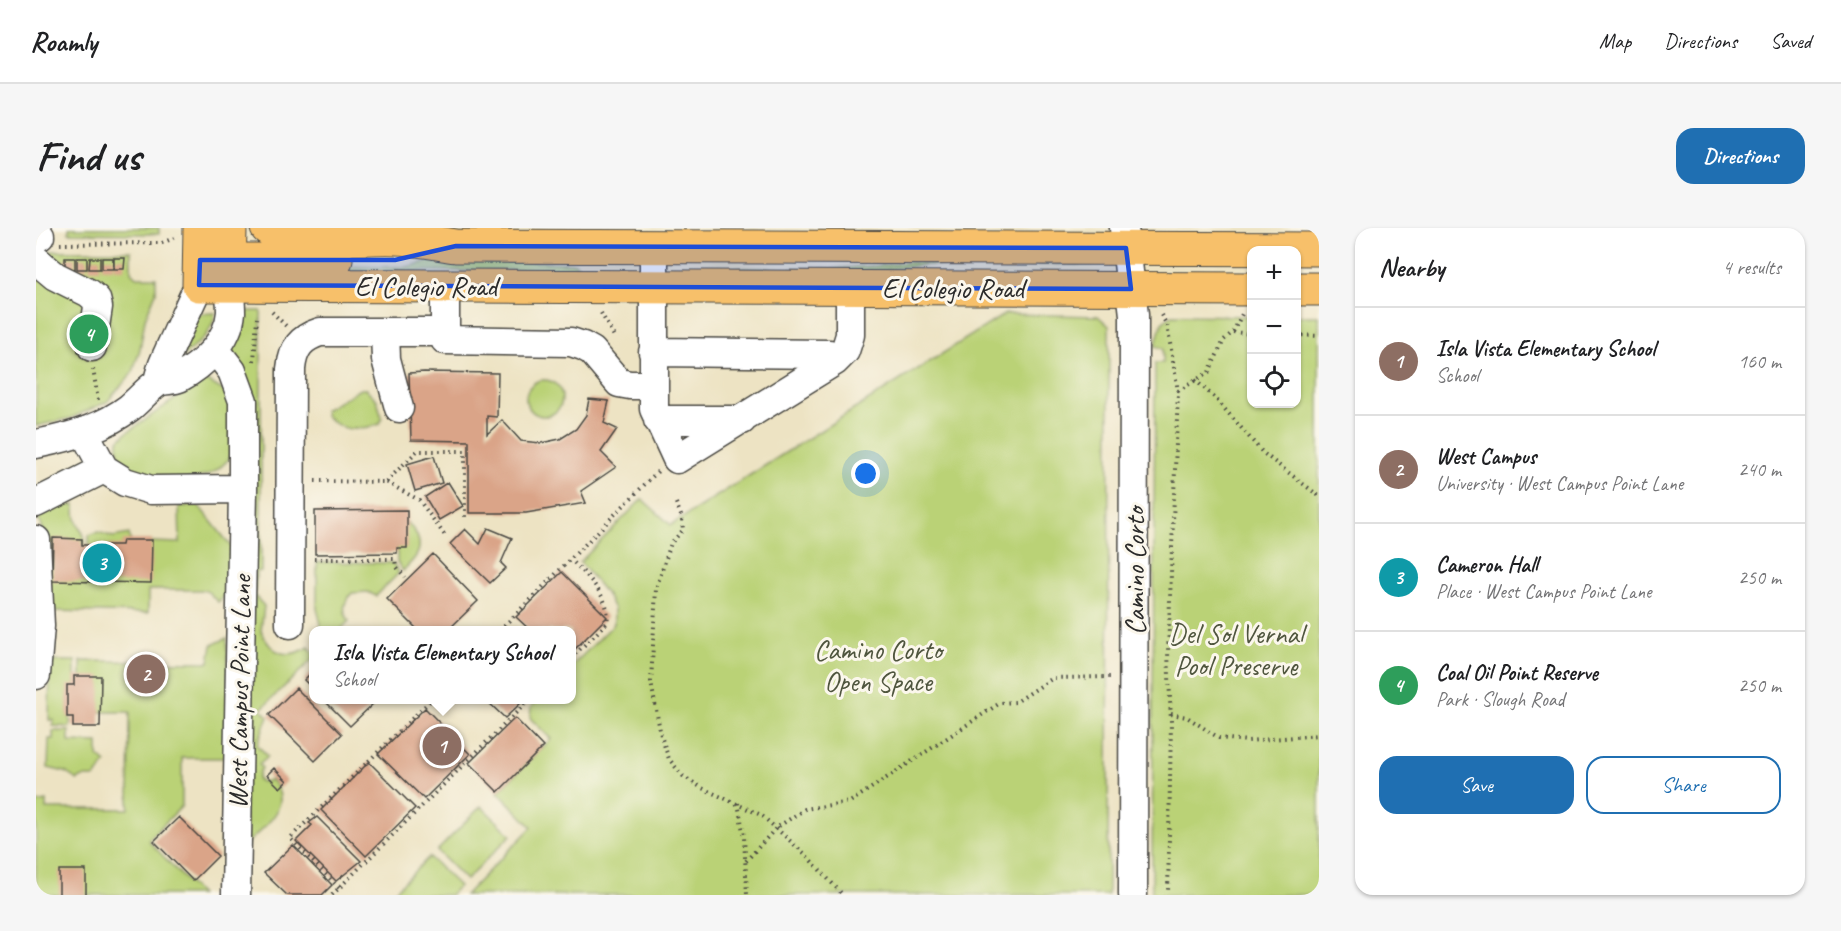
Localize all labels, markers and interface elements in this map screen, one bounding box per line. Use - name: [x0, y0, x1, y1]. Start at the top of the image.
- text: Roamly: [30, 24, 97, 59]
- text: Map: [1599, 28, 1631, 54]
- text: Directions: [1664, 28, 1737, 54]
- text: Saved: [1770, 28, 1811, 54]
- button: Directions: [1676, 128, 1805, 184]
- text: Find us: [36, 130, 141, 183]
- map controls: [1247, 246, 1301, 408]
- button: +: [1247, 246, 1301, 300]
- text: Nearby: [1379, 251, 1444, 284]
- text: 4 results: [1722, 255, 1781, 280]
- street label: El Colegio Road: [355, 269, 501, 304]
- street label: El Colegio Road: [882, 271, 1028, 306]
- button: −: [1247, 300, 1301, 354]
- pin: 4: [70, 312, 108, 356]
- text: Isla Vista Elementary School: [1436, 335, 1655, 363]
- text: 1: [1394, 349, 1403, 374]
- text: 160 m: [1738, 349, 1781, 374]
- button: locate: [1247, 354, 1301, 408]
- text: School: [1436, 363, 1479, 388]
- text: West Campus: [1436, 443, 1536, 471]
- text: 2: [1394, 457, 1403, 482]
- text: 240 m: [1738, 457, 1781, 482]
- your location: [851, 459, 880, 488]
- text: University · West Campus Point Lane: [1436, 471, 1683, 496]
- street label: Camino Corto: [1117, 504, 1152, 635]
- pin: 3: [82, 540, 122, 586]
- text: Cameron Hall: [1436, 551, 1538, 579]
- text: 3: [1394, 565, 1403, 590]
- text: 250 m: [1738, 565, 1781, 590]
- street label: West Campus Point Lane: [219, 573, 259, 809]
- text: Place · West Campus Point Lane: [1436, 579, 1652, 604]
- park label: Del Sol Vernal Pool Preserve: [1169, 616, 1309, 683]
- popup: [309, 626, 576, 704]
- park label: Camino Corto Open Space: [814, 632, 945, 699]
- text: Isla Vista Elementary School: [333, 639, 552, 667]
- pin: 2: [126, 652, 166, 696]
- text: Coal Oil Point Reserve: [1436, 659, 1598, 687]
- text: School: [333, 667, 376, 692]
- text: 4: [1394, 673, 1403, 698]
- text: 250 m: [1738, 673, 1781, 698]
- text: Park · Slough Road: [1436, 687, 1564, 712]
- pin: 1: [422, 724, 462, 768]
- button: Save: [1379, 756, 1574, 814]
- button: Share: [1586, 756, 1781, 814]

